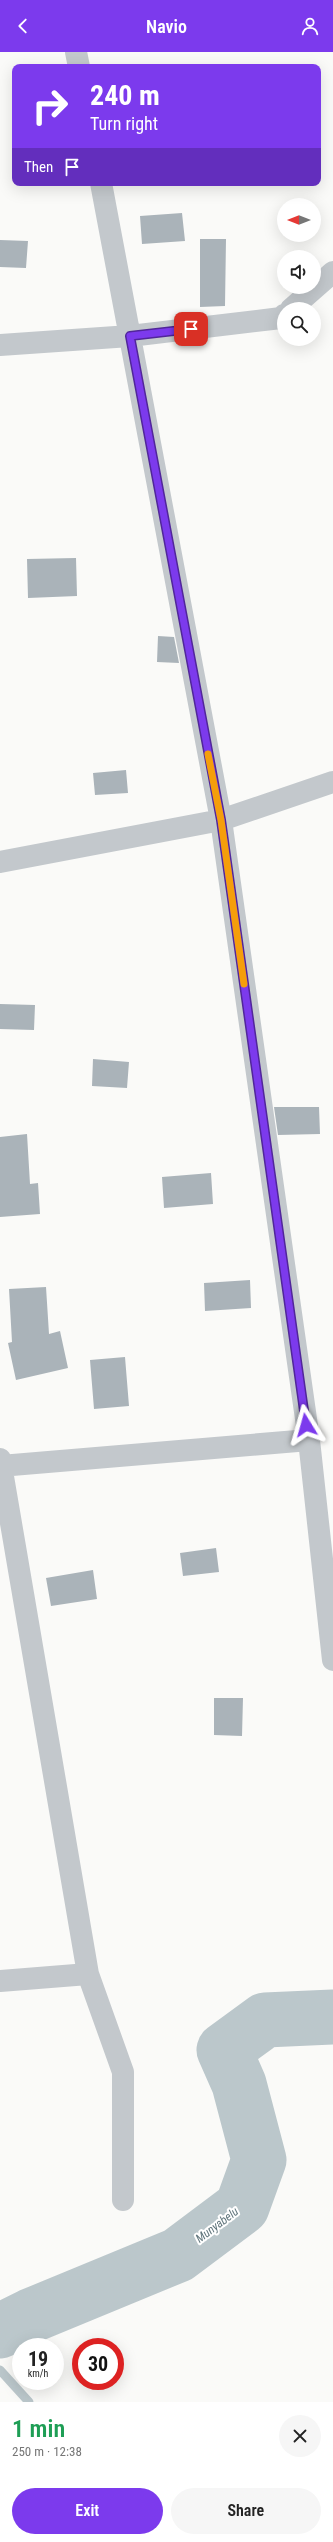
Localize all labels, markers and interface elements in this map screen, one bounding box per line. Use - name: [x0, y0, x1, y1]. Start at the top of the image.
- icon: back: [12, 15, 34, 37]
- icon: person: [299, 15, 321, 37]
- text: Navio: [146, 16, 187, 37]
- text: 240 m: [90, 79, 160, 112]
- icon: right: [24, 80, 76, 132]
- text: Turn right: [90, 113, 158, 134]
- icon: arrive: [61, 156, 83, 178]
- text: Then: [24, 158, 53, 176]
- north arrow: [277, 198, 321, 242]
- map controls: [277, 198, 321, 346]
- button: sound: [277, 250, 321, 294]
- button: search: [277, 302, 321, 346]
- pin: [174, 312, 208, 346]
- icon: arrive: [180, 318, 202, 340]
- position arrow: [285, 1404, 327, 1446]
- water label: Munyabelu: [193, 2204, 241, 2246]
- speed limit sign: 30: [72, 2338, 124, 2390]
- text: 19: [28, 2347, 48, 2371]
- text: km/h: [28, 2368, 48, 2379]
- text: 1 min: [12, 2415, 65, 2443]
- button: close: [279, 2415, 321, 2457]
- text: 250 m · 12:38: [12, 2444, 82, 2459]
- button: Exit: [12, 2488, 163, 2534]
- button: Share: [171, 2488, 321, 2534]

